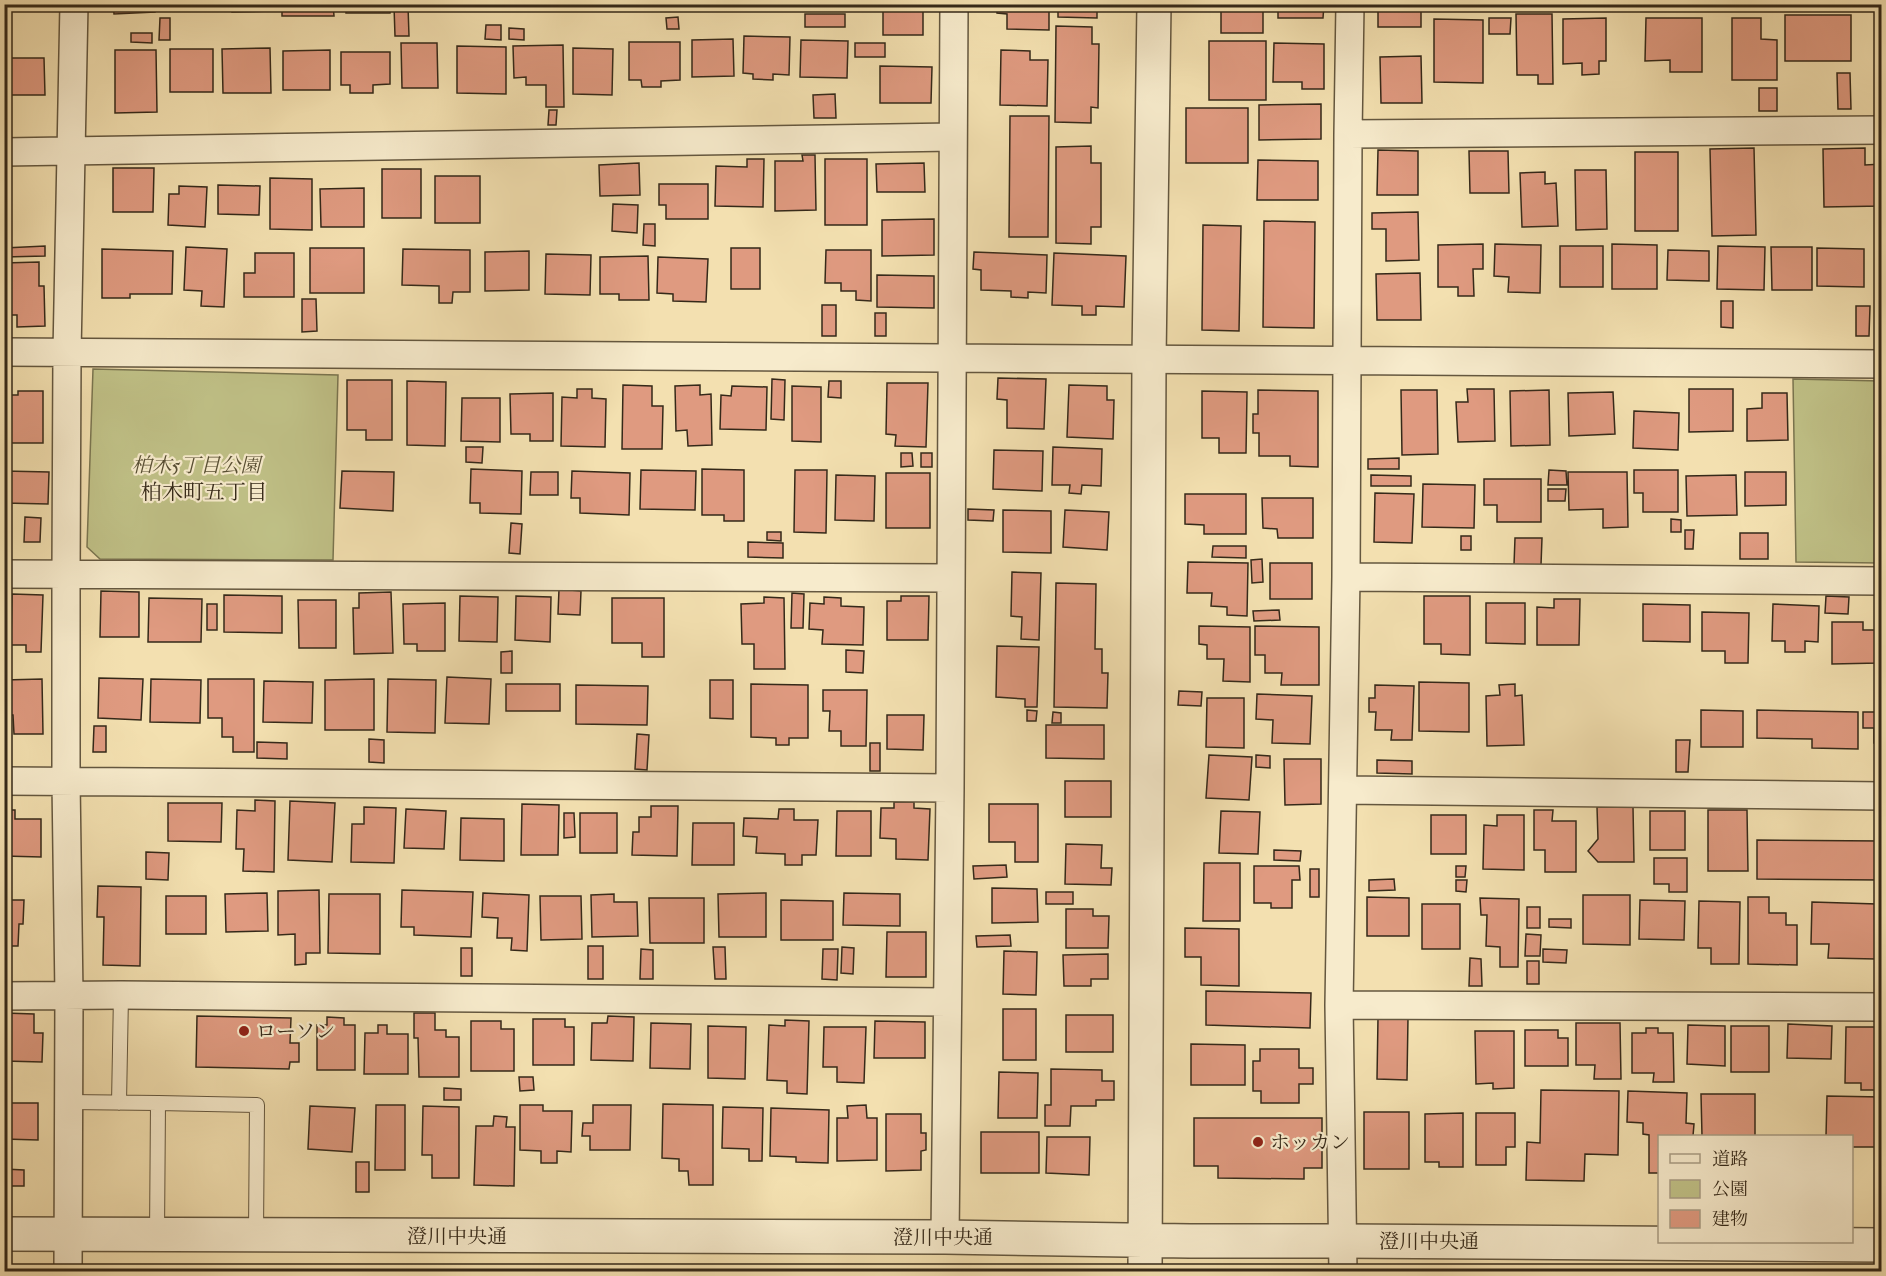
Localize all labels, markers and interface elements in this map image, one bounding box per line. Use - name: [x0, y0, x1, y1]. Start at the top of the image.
- park label: 柏木5丁目公園: [132, 453, 263, 478]
- district label: 柏木町五丁目: [141, 479, 267, 506]
- place label: ローソン: [256, 1019, 335, 1044]
- marker: ローソン: [237, 1024, 251, 1038]
- place label: ホッカン: [1270, 1130, 1350, 1155]
- marker: ホッカン: [1251, 1135, 1265, 1149]
- legend: [1658, 1135, 1853, 1243]
- text: 道路: [1712, 1148, 1748, 1171]
- text: 公園: [1712, 1178, 1748, 1201]
- text: 建物: [1712, 1208, 1748, 1231]
- street label: 澄川中央通: [407, 1224, 507, 1249]
- street label: 澄川中央通: [893, 1225, 993, 1250]
- street label: 澄川中央通: [1379, 1229, 1479, 1254]

